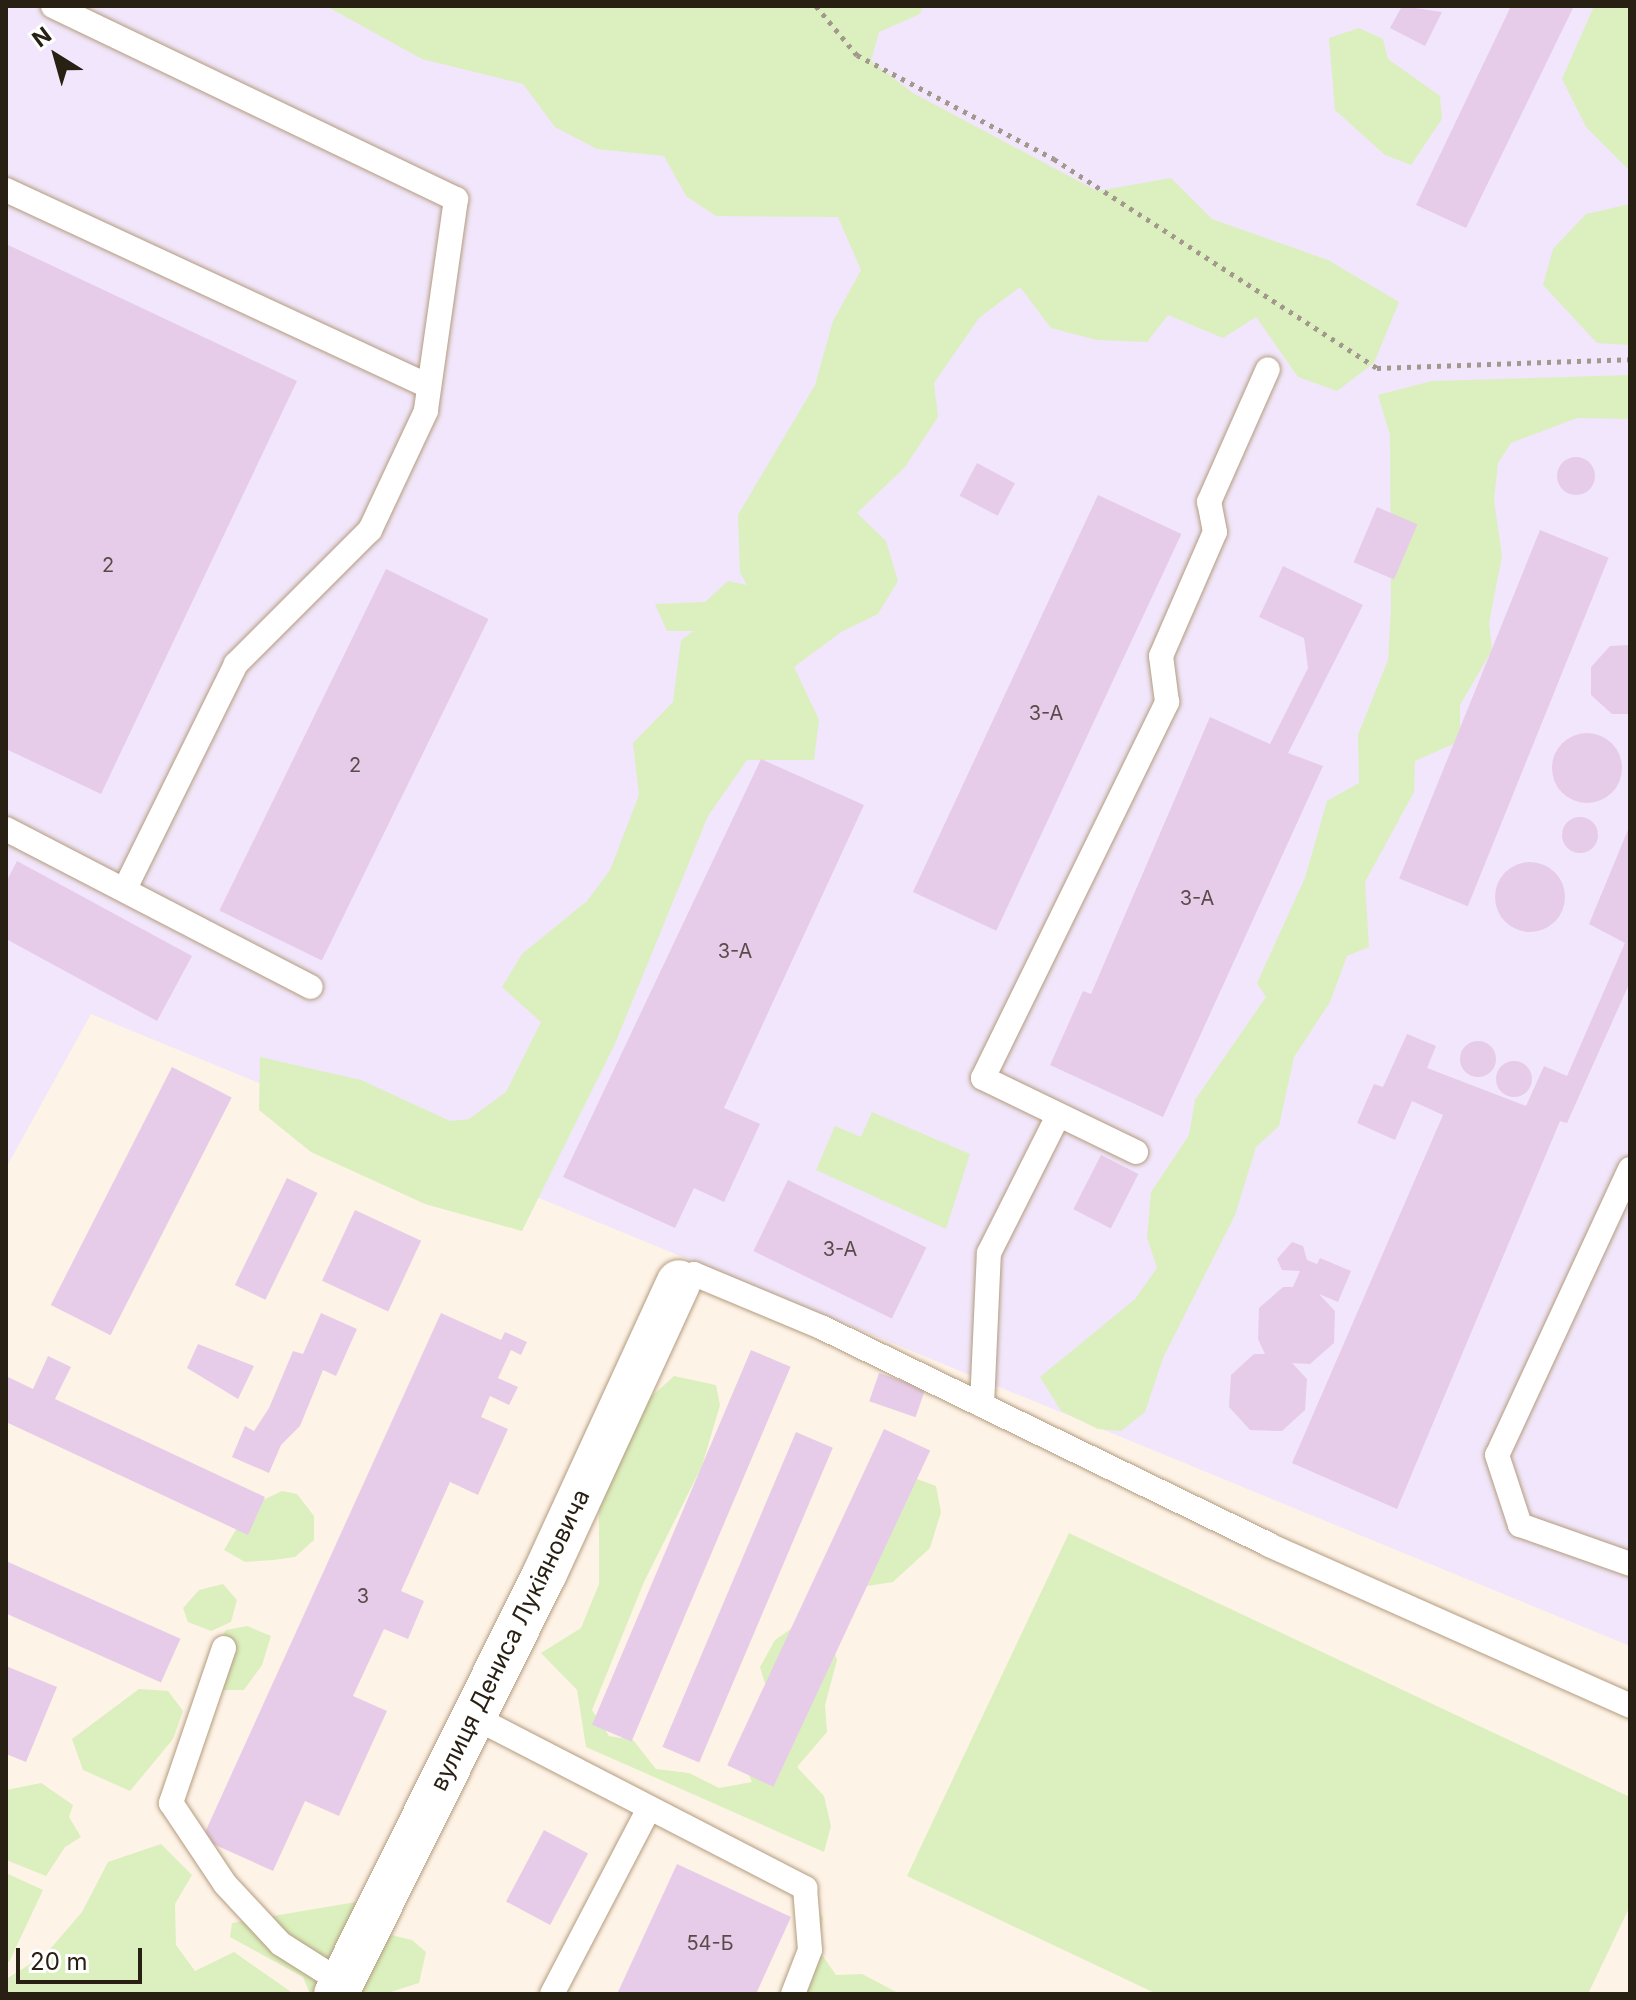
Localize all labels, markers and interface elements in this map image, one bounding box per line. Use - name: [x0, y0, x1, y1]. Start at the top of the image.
- north arrow: [16, 16, 96, 96]
- text: N: [27, 21, 56, 52]
- house number: 2: [102, 553, 114, 577]
- house number: 3-А: [1029, 701, 1063, 725]
- house number: 2: [349, 753, 361, 777]
- house number: 3-А: [1180, 886, 1214, 910]
- house number: 3-А: [718, 939, 752, 963]
- house number: 3-А: [823, 1237, 857, 1261]
- street label: вулиця Дениса Лукіяновича: [424, 1485, 596, 1795]
- house number: 3: [357, 1584, 369, 1608]
- house number: 54-Б: [686, 1931, 734, 1955]
- scale bar: [20, 1932, 146, 1982]
- text: 20 m: [30, 1947, 88, 1976]

